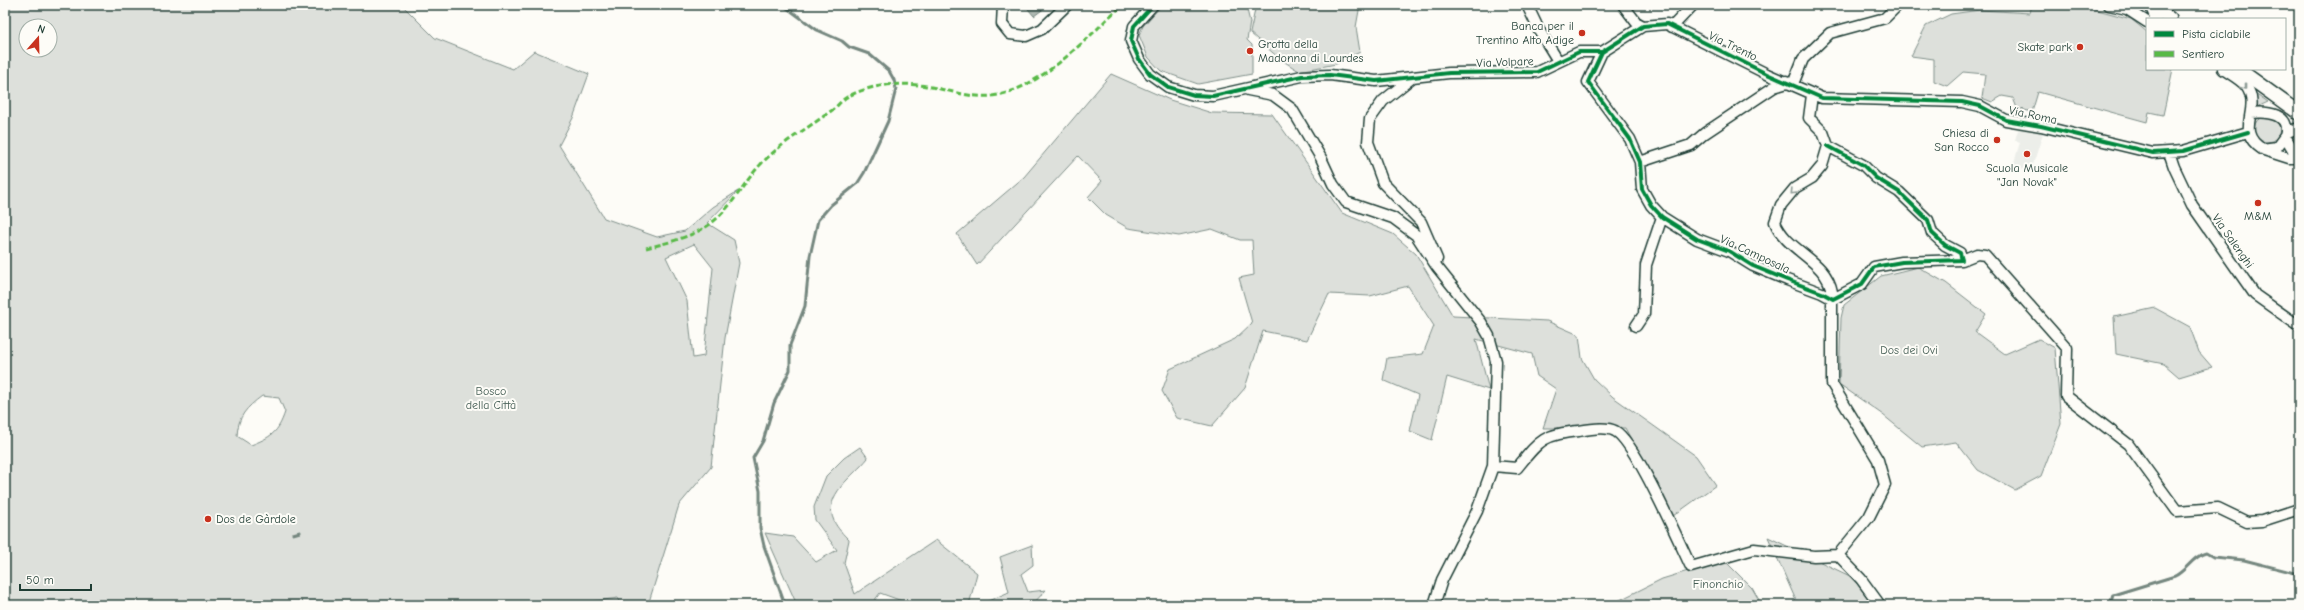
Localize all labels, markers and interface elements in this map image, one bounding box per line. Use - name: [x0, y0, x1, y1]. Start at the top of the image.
- north arrow: [18, 18, 58, 58]
- legend: [2146, 18, 2286, 70]
- place label: Banca per il Trentino Alto Adige: [1476, 19, 1574, 47]
- text: N: [36, 22, 47, 36]
- text: Pista ciclabile: [2182, 27, 2251, 41]
- marker: Banca per il Trentino Alto Adige: [1577, 28, 1587, 38]
- street label: Via Trento: [1706, 28, 1760, 64]
- place label: Grotta della Madonna di Lourdes: [1258, 37, 1364, 65]
- place label: Skate park: [2017, 40, 2072, 54]
- marker: Skate park: [2075, 42, 2085, 52]
- marker: Grotta della Madonna di Lourdes: [1245, 46, 1255, 56]
- text: Sentiero: [2182, 47, 2224, 61]
- street label: Via Volpare: [1476, 54, 1534, 70]
- one-way arrow: [2240, 82, 2247, 89]
- street label: Via Roma: [2008, 103, 2058, 127]
- place label: Chiesa di San Rocco: [1934, 126, 1989, 154]
- marker: Chiesa di San Rocco: [1992, 135, 2002, 145]
- marker: Scuola Musicale "Jan Novak": [2022, 149, 2032, 159]
- place label: Scuola Musicale "Jan Novak": [1986, 161, 2068, 189]
- one-way arrow: [1790, 187, 1798, 195]
- marker: M&M: [2253, 198, 2263, 208]
- place label: M&M: [2244, 209, 2272, 223]
- street label: Via Salenghi: [2209, 211, 2257, 271]
- street label: Via Camposala: [1718, 232, 1792, 276]
- park label: Dos dei Ovi: [1880, 343, 1938, 357]
- park label: Bosco della Città: [466, 384, 516, 412]
- place label: Dos de Gàrdole: [216, 512, 296, 526]
- marker: Dos de Gàrdole: [203, 514, 213, 524]
- scale bar: [20, 566, 91, 592]
- text: 50 m: [26, 573, 54, 587]
- park label: Finonchio: [1693, 577, 1743, 591]

